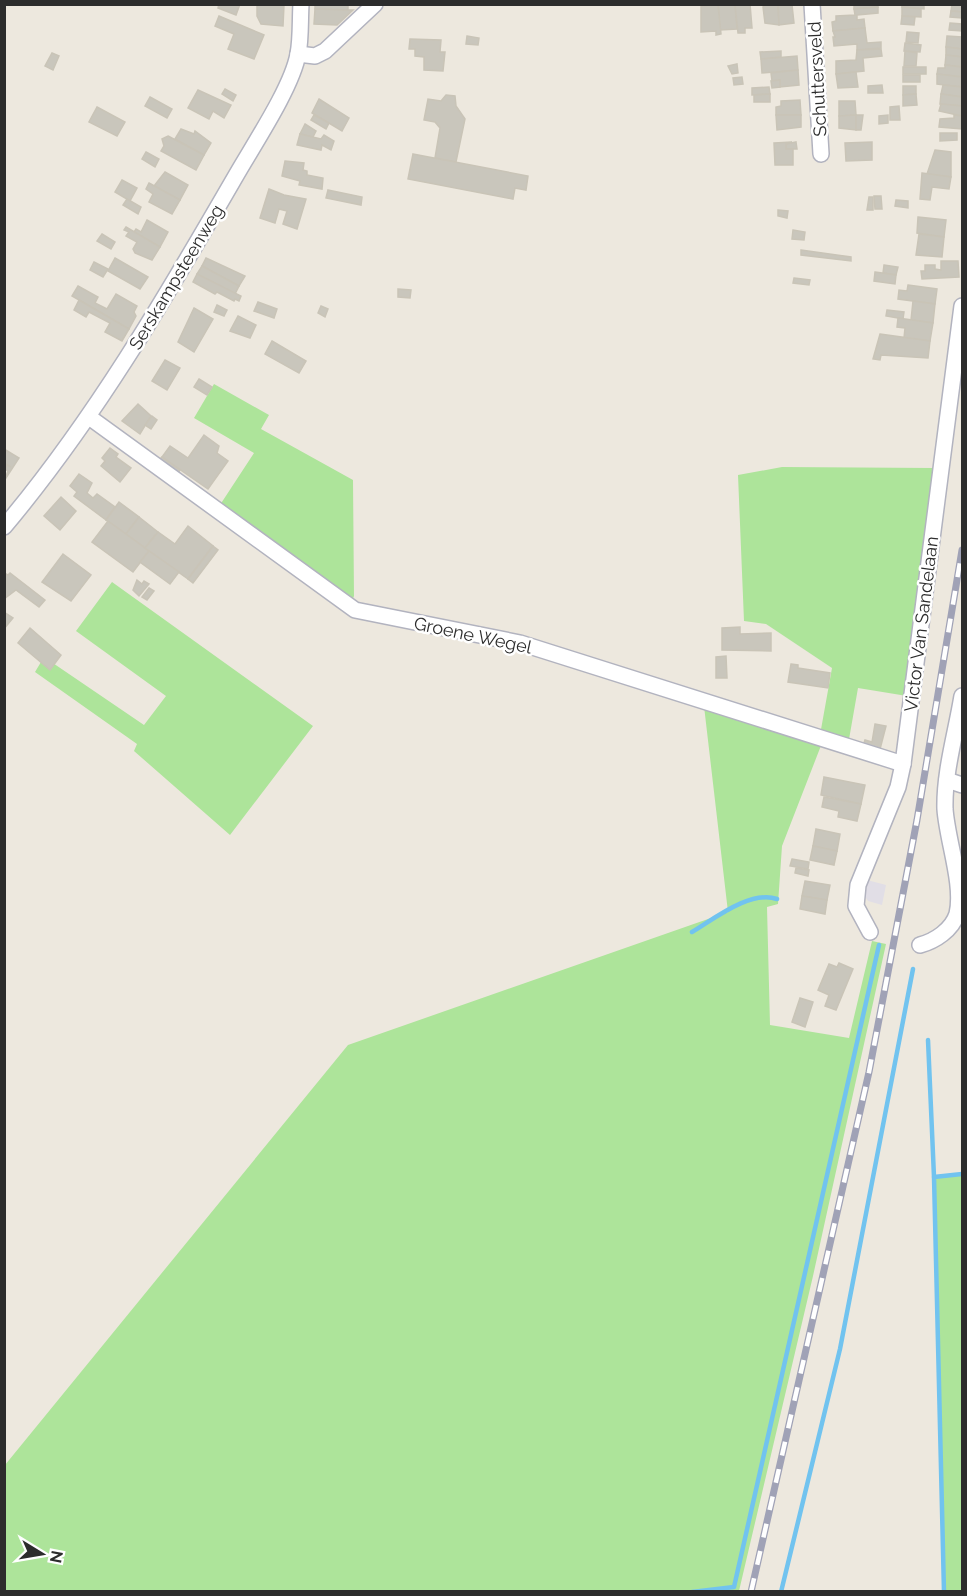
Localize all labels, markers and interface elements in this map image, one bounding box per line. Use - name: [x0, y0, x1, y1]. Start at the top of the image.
- street label: Schuttersveld: [803, 21, 831, 137]
- street label: Serskampsteenweg: [124, 201, 228, 353]
- street label: Victor Van Sandelaan: [900, 535, 942, 713]
- street label: Groene Wegel: [412, 612, 534, 658]
- north arrow: [12, 1524, 72, 1584]
- text: N: [46, 1549, 67, 1565]

